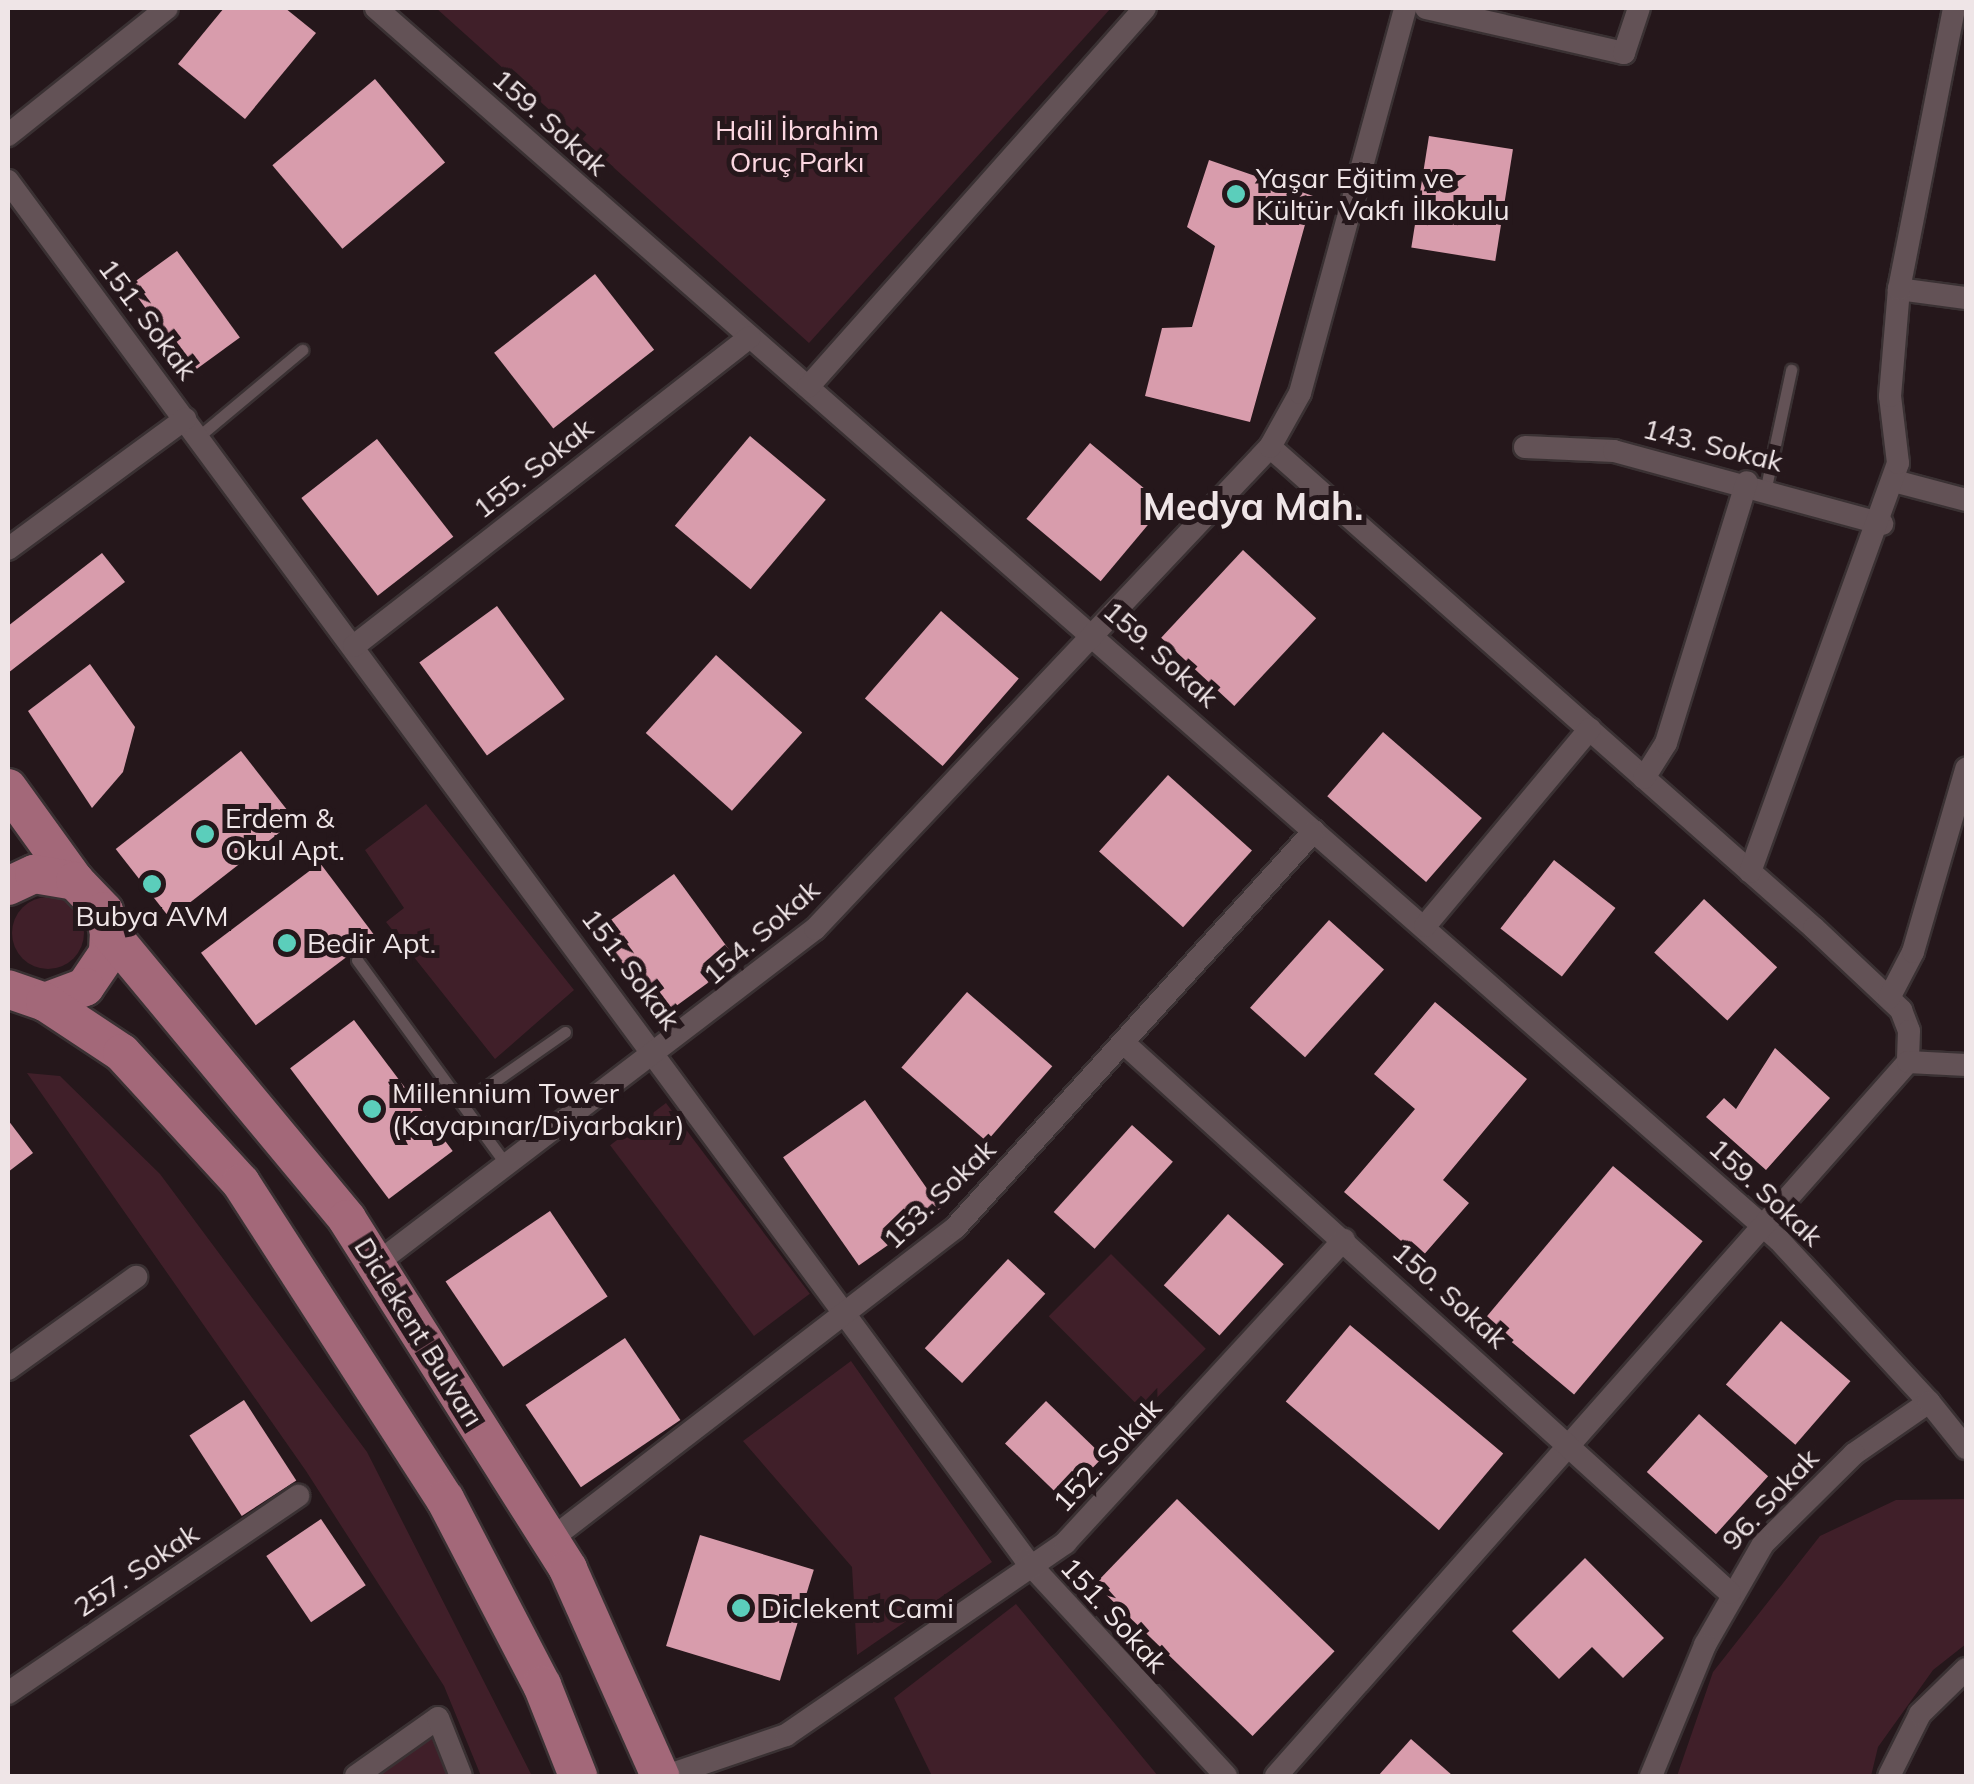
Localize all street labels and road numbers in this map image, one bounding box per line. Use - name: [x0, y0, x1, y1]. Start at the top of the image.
- street label: 159. Sokak: [486, 62, 614, 182]
- street label: 151. Sokak: [92, 252, 204, 386]
- street label: 155. Sokak: [466, 411, 600, 525]
- street label: 143. Sokak: [1640, 411, 1786, 479]
- street label: 159. Sokak: [1097, 594, 1225, 714]
- street label: 154. Sokak: [696, 872, 826, 992]
- street label: 151. Sokak: [575, 902, 687, 1036]
- street label: 159. Sokak: [1702, 1131, 1830, 1253]
- street label: 153. Sokak: [876, 1132, 1002, 1256]
- street label: Diclekent Bulvarı: [347, 1231, 491, 1433]
- street label: 150. Sokak: [1386, 1235, 1514, 1355]
- street label: 152. Sokak: [1046, 1391, 1168, 1519]
- street label: 96. Sokak: [1715, 1441, 1825, 1557]
- street label: 257. Sokak: [67, 1516, 205, 1624]
- street label: 151. Sokak: [1054, 1551, 1174, 1679]

